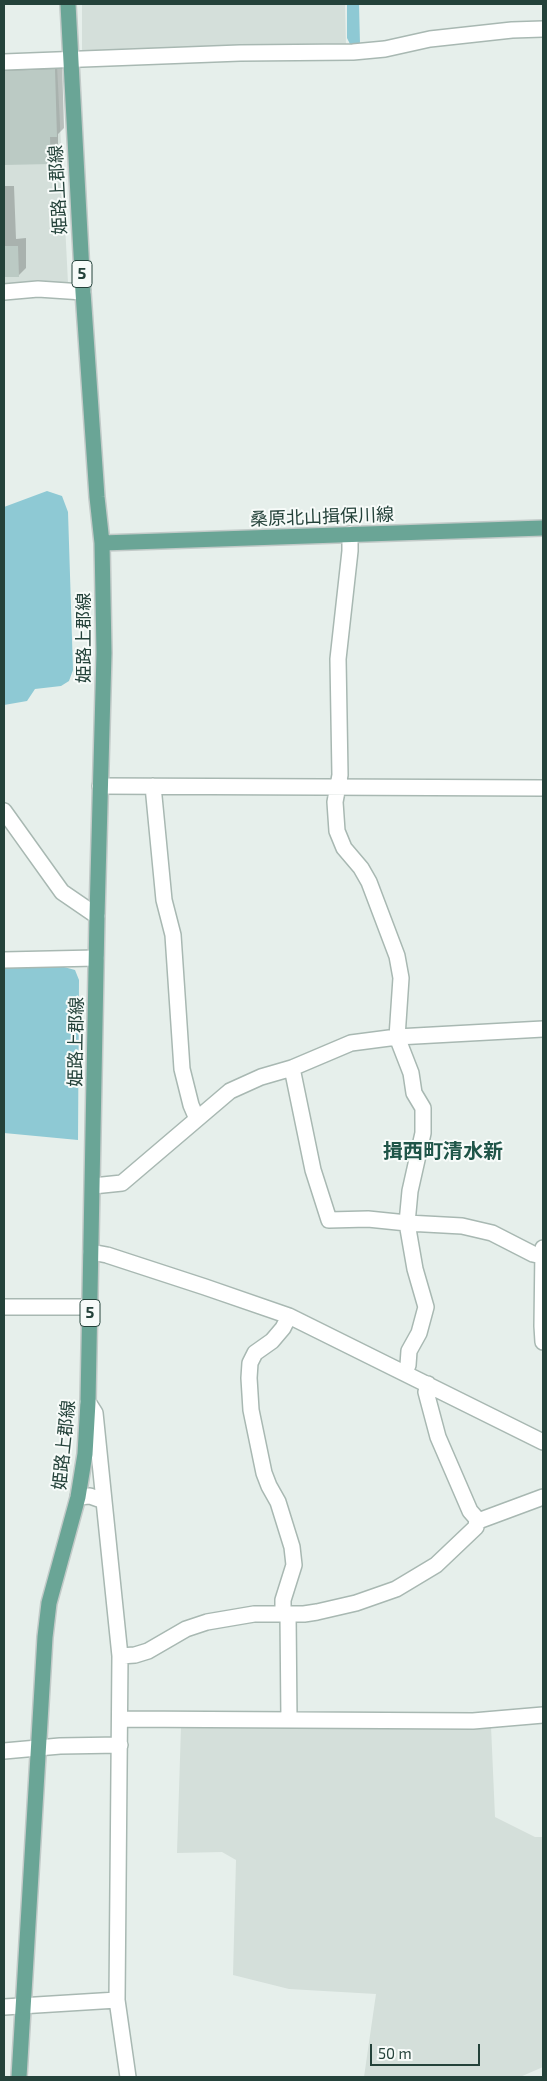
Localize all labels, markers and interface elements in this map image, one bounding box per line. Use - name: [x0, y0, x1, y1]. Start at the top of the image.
- street label: 姫路上郡線: [45, 144, 71, 236]
- road number: 5: [72, 260, 92, 288]
- street label: 桑原北山揖保川線: [250, 504, 394, 530]
- street label: 姫路上郡線: [73, 593, 95, 683]
- street label: 姫路上郡線: [64, 997, 88, 1087]
- district label: 揖西町清水新: [383, 1139, 503, 1163]
- road number: 5: [80, 1300, 100, 1326]
- street label: 姫路上郡線: [49, 1399, 79, 1491]
- scale bar: [372, 2034, 482, 2066]
- text: 50 m: [378, 2044, 412, 2062]

